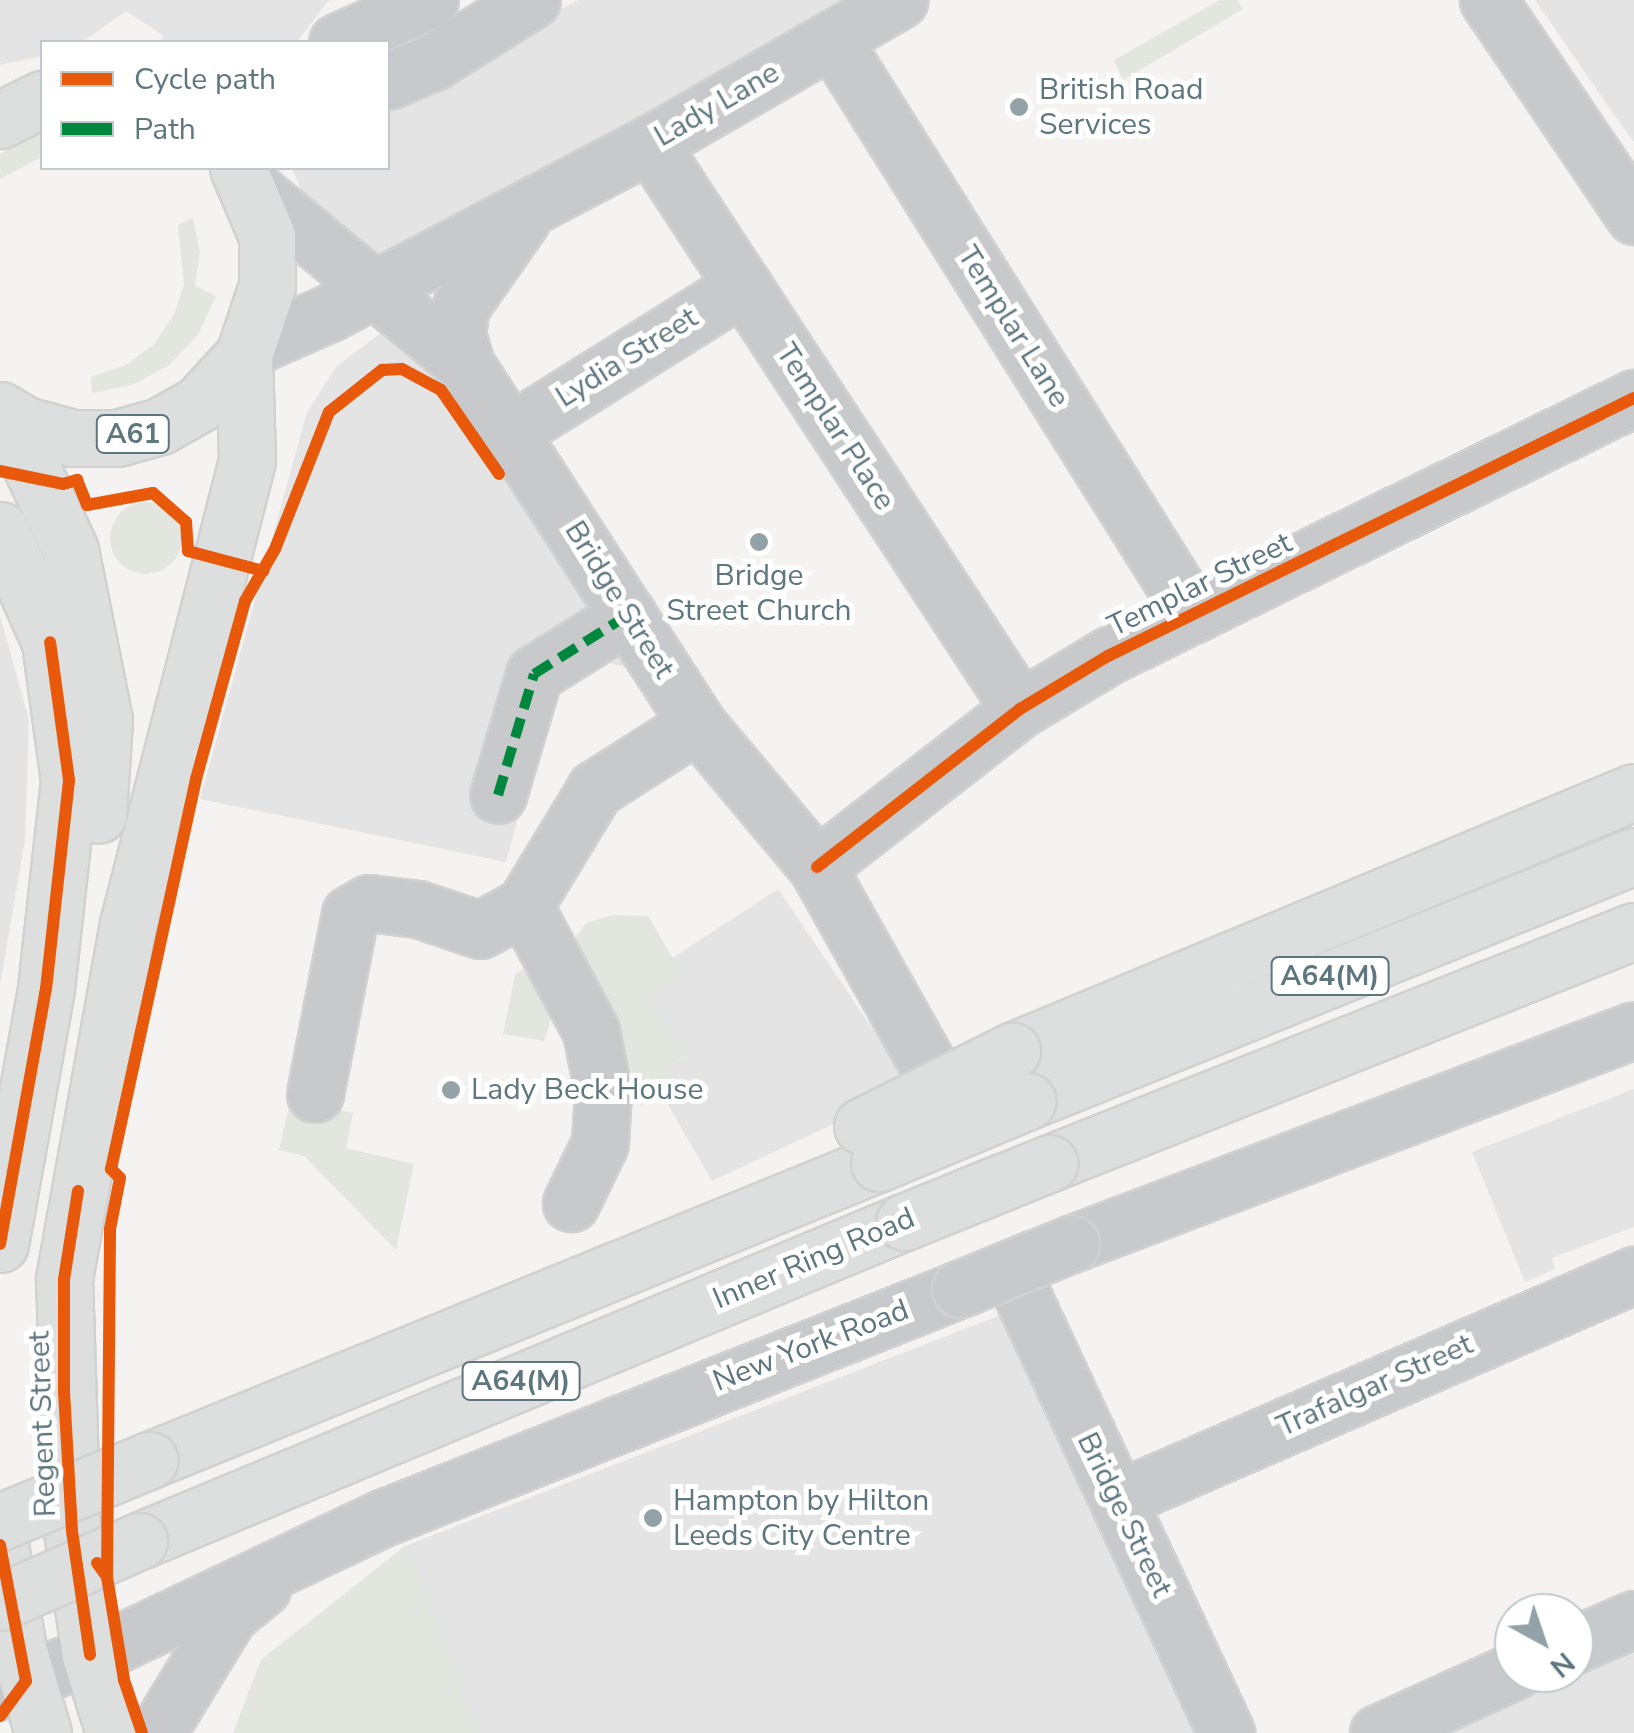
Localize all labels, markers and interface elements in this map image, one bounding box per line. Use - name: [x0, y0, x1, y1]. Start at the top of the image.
- legend: [40, 40, 390, 170]
- street label: Lady Lane: [648, 55, 786, 155]
- text: Cycle path: [134, 59, 276, 100]
- place label: British Road Services: [1039, 72, 1203, 142]
- marker: British Road Services: [1008, 96, 1030, 118]
- text: Path: [134, 109, 196, 150]
- street label: Templar Lane: [949, 240, 1077, 414]
- street label: Lydia Street: [550, 300, 704, 416]
- street label: Templar Place: [768, 337, 902, 517]
- road number: A61: [96, 411, 170, 457]
- street label: Bridge Street: [556, 515, 682, 685]
- street label: Templar Street: [1102, 525, 1298, 645]
- marker: Bridge Street Church: [748, 531, 770, 553]
- place label: Bridge Street Church: [666, 558, 852, 628]
- road number: A64(M): [1270, 953, 1390, 999]
- place label: Lady Beck House: [471, 1072, 703, 1108]
- marker: Lady Beck House: [440, 1079, 462, 1101]
- street label: Inner Ring Road: [708, 1200, 920, 1318]
- street label: New York Road: [708, 1292, 914, 1400]
- street label: Trafalgar Street: [1272, 1327, 1478, 1445]
- street label: Regent Street: [22, 1330, 64, 1518]
- road number: A64(M): [461, 1358, 581, 1404]
- street label: Bridge Street: [1069, 1427, 1179, 1603]
- place label: Hampton by Hilton Leeds City Centre: [673, 1483, 929, 1554]
- marker: Hampton by Hilton Leeds City Centre: [642, 1507, 664, 1529]
- north arrow: [1494, 1593, 1594, 1693]
- text: N: [1542, 1643, 1582, 1686]

